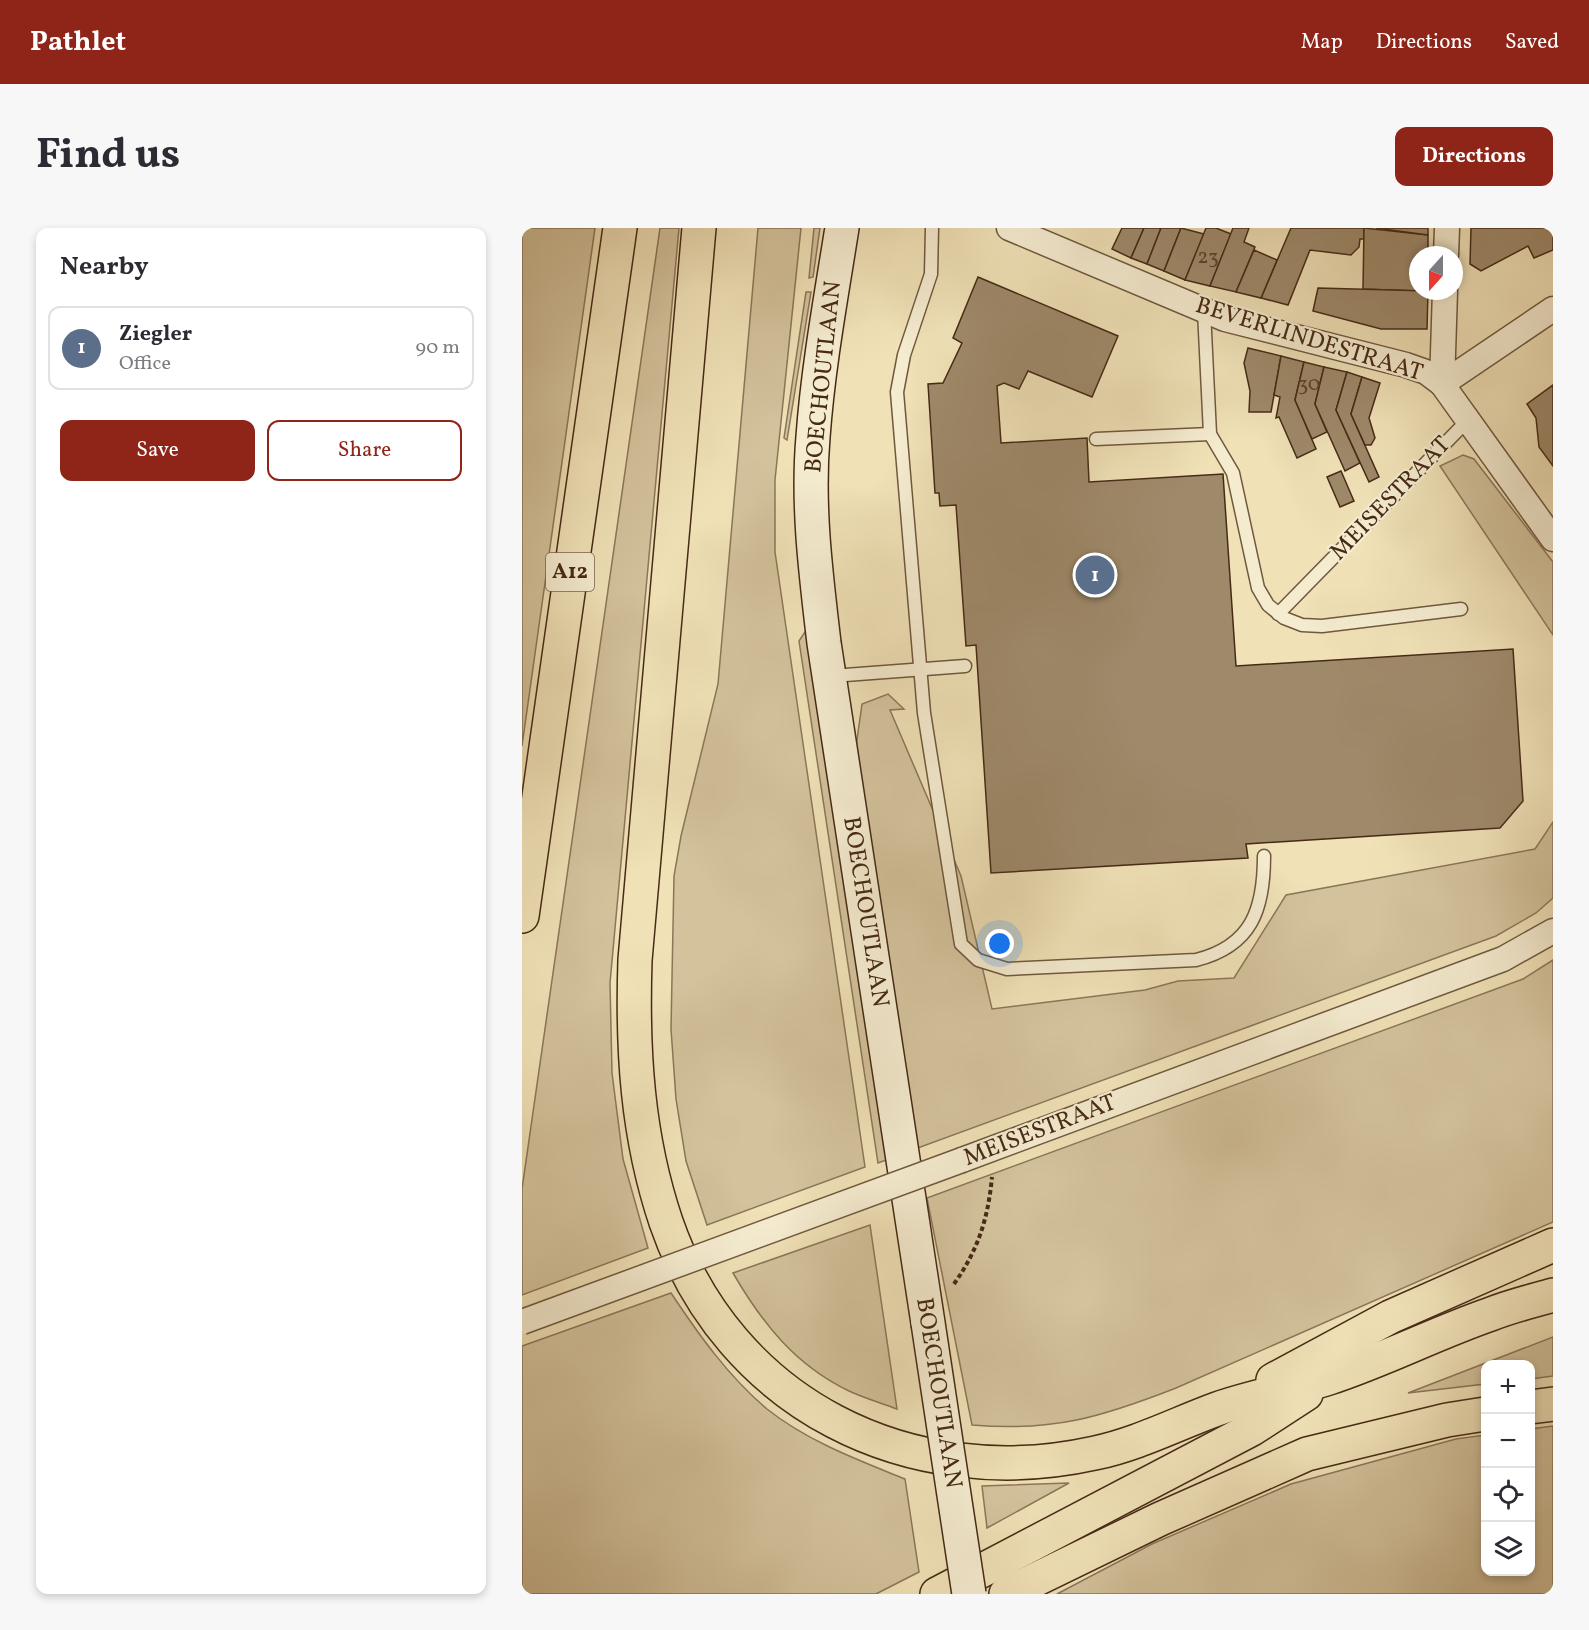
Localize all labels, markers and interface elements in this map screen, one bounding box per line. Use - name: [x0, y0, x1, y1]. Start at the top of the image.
- text: Pathlet: [30, 23, 126, 62]
- text: Map: [1301, 28, 1343, 57]
- text: Directions: [1376, 28, 1472, 57]
- text: Saved: [1505, 28, 1559, 57]
- text: Find us: [36, 127, 180, 186]
- button: Directions: [1395, 127, 1553, 186]
- house number: 23: [1197, 243, 1219, 272]
- north arrow: [1409, 246, 1463, 300]
- text: Nearby: [60, 249, 149, 285]
- street label: BOECHOUTLAAN: [797, 279, 851, 475]
- street label: BEVERLINDESTRAAT: [1191, 289, 1427, 391]
- text: Ziegler: [119, 319, 192, 350]
- text: 1: [77, 334, 86, 362]
- text: 90 m: [416, 334, 460, 362]
- text: Office: [119, 350, 171, 378]
- house number: 30: [1298, 370, 1320, 399]
- button: Save: [60, 420, 255, 481]
- button: Share: [267, 420, 462, 481]
- street label: MEISESTRAAT: [1323, 429, 1459, 569]
- pin: 1: [1076, 552, 1114, 598]
- road number: A12: [546, 553, 594, 591]
- street label: BOECHOUTLAAN: [833, 814, 897, 1010]
- your location: [985, 929, 1014, 958]
- street label: MEISESTRAAT: [959, 1086, 1121, 1176]
- street label: BOECHOUTLAAN: [906, 1295, 970, 1491]
- map controls: [1481, 1360, 1535, 1576]
- button: +: [1481, 1360, 1535, 1414]
- button: −: [1481, 1414, 1535, 1468]
- button: locate: [1481, 1468, 1535, 1522]
- button: layers: [1481, 1522, 1535, 1576]

